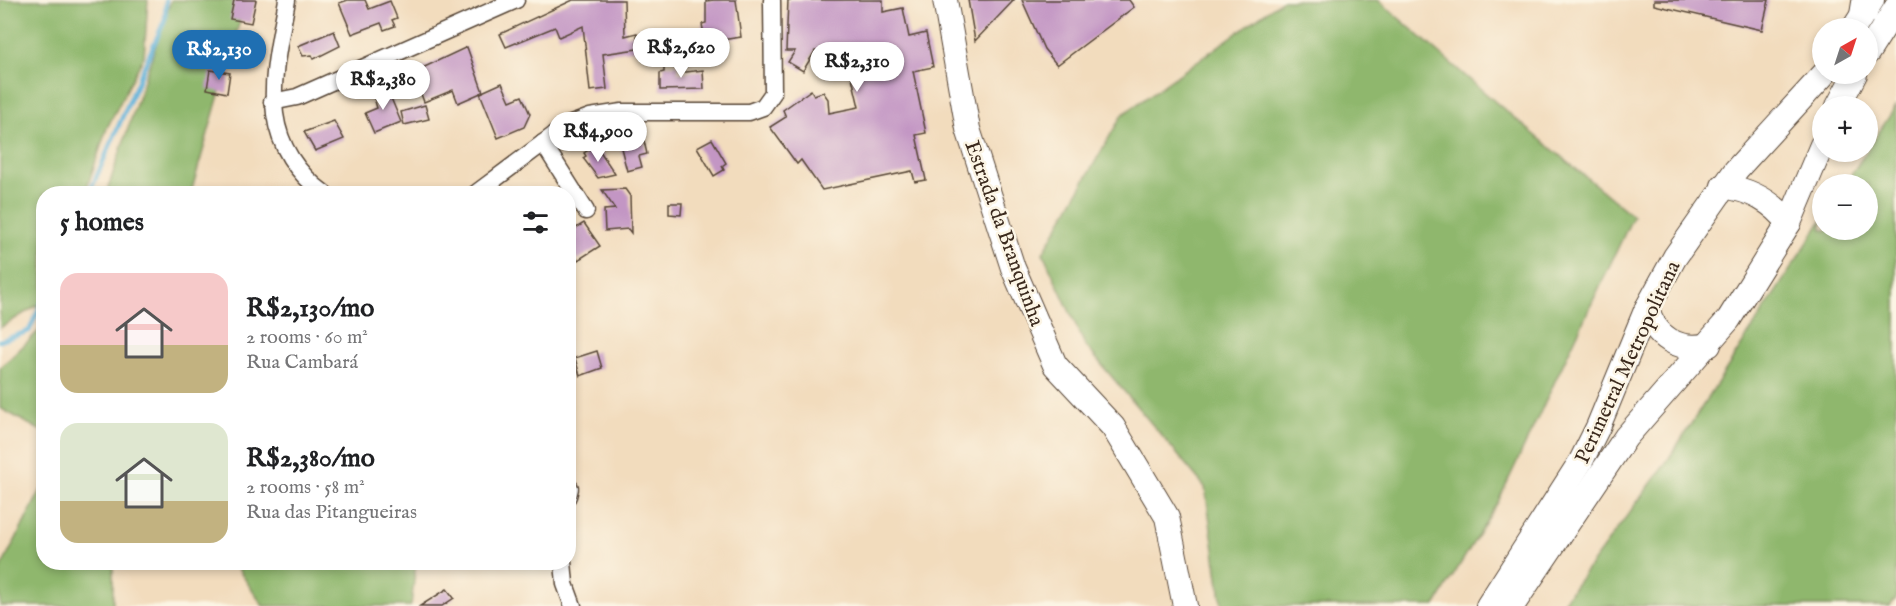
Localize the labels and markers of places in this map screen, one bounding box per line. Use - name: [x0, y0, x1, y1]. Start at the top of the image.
- pin: R$2,620: [626, 28, 736, 79]
- pin: R$2,130: [164, 30, 274, 81]
- pin: R$2,310: [802, 42, 912, 93]
- pin: R$2,380: [328, 60, 438, 111]
- pin: R$4,900: [543, 112, 653, 163]

